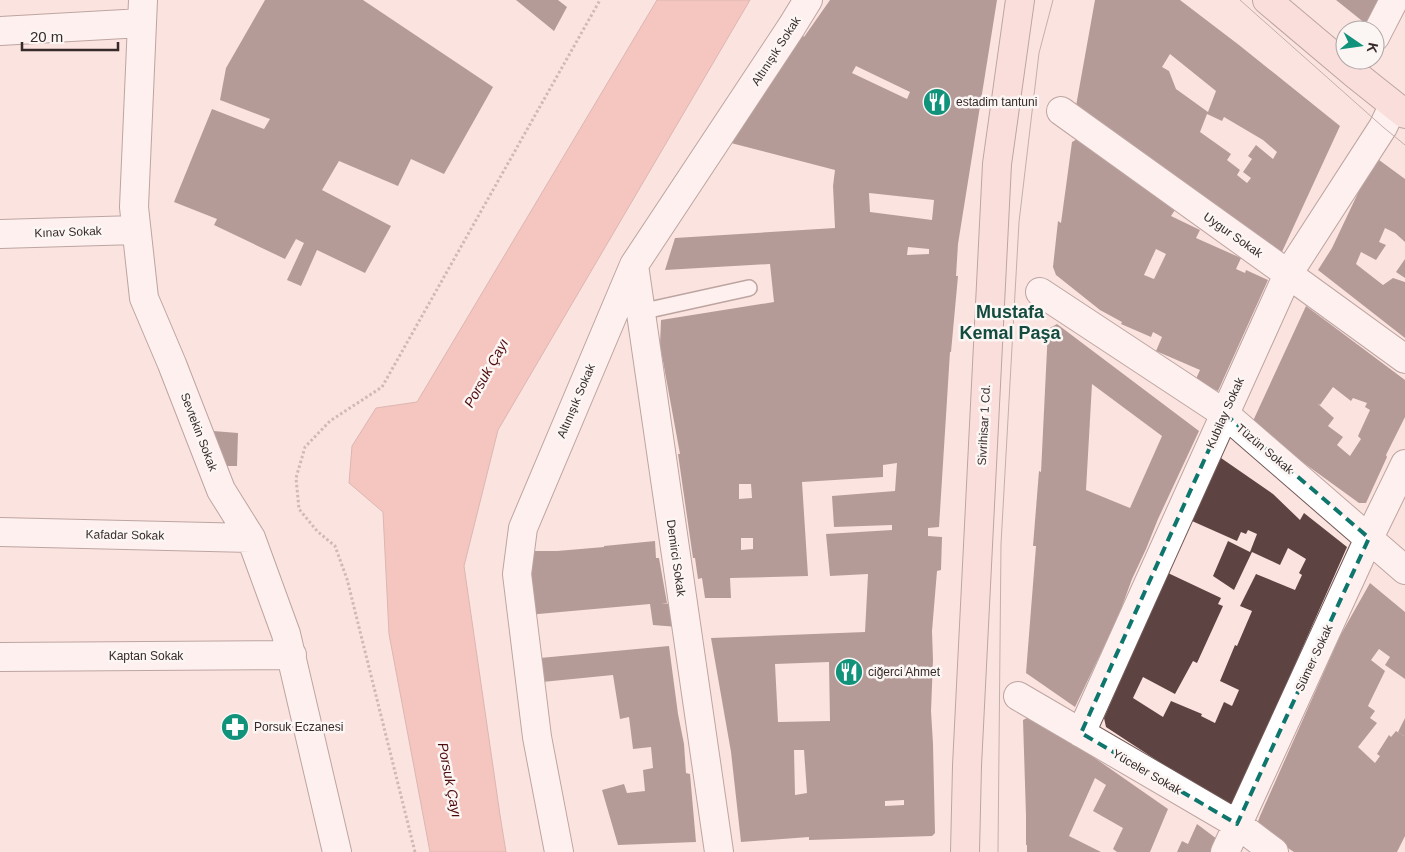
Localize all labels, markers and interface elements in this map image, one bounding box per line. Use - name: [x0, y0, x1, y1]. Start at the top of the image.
- street label: Altınışık Sokak: [749, 13, 804, 88]
- scale bar: [22, 20, 119, 52]
- north arrow: [1335, 20, 1385, 70]
- text: 20 m: [30, 28, 63, 45]
- text: K: [1364, 41, 1382, 55]
- restaurant icon: estadim tantuni: [922, 87, 952, 117]
- place label: estadim tantuni: [956, 95, 1037, 109]
- street label: Uygur Sokak: [1201, 210, 1266, 261]
- street label: Kınav Sokak: [34, 224, 103, 240]
- district label: Mustafa Kemal Paşa: [959, 302, 1062, 343]
- water label: Porsuk Çayı: [461, 336, 512, 410]
- street label: Altınışık Sokak: [554, 361, 598, 440]
- street label: Kubilay Sokak: [1203, 375, 1247, 451]
- street label: Sivrihisar 1 Cd.: [975, 384, 993, 466]
- street label: Sevtekin Sokak: [178, 391, 221, 474]
- street label: Tüzün Sokak: [1234, 421, 1297, 478]
- street label: Demirci Sokak: [664, 519, 688, 598]
- street label: Kafadar Sokak: [86, 527, 165, 543]
- street label: Sümer Sokak: [1292, 621, 1336, 694]
- street label: Kaptan Sokak: [109, 649, 184, 663]
- restaurant icon: ciğerci Ahmet: [834, 657, 864, 687]
- place label: ciğerci Ahmet: [868, 665, 941, 679]
- pharmacy icon: Porsuk Eczanesi: [220, 712, 250, 742]
- place label: Porsuk Eczanesi: [254, 720, 343, 734]
- water label: Porsuk Çayı: [435, 741, 465, 819]
- street label: Yüceler Sokak: [1110, 747, 1185, 798]

